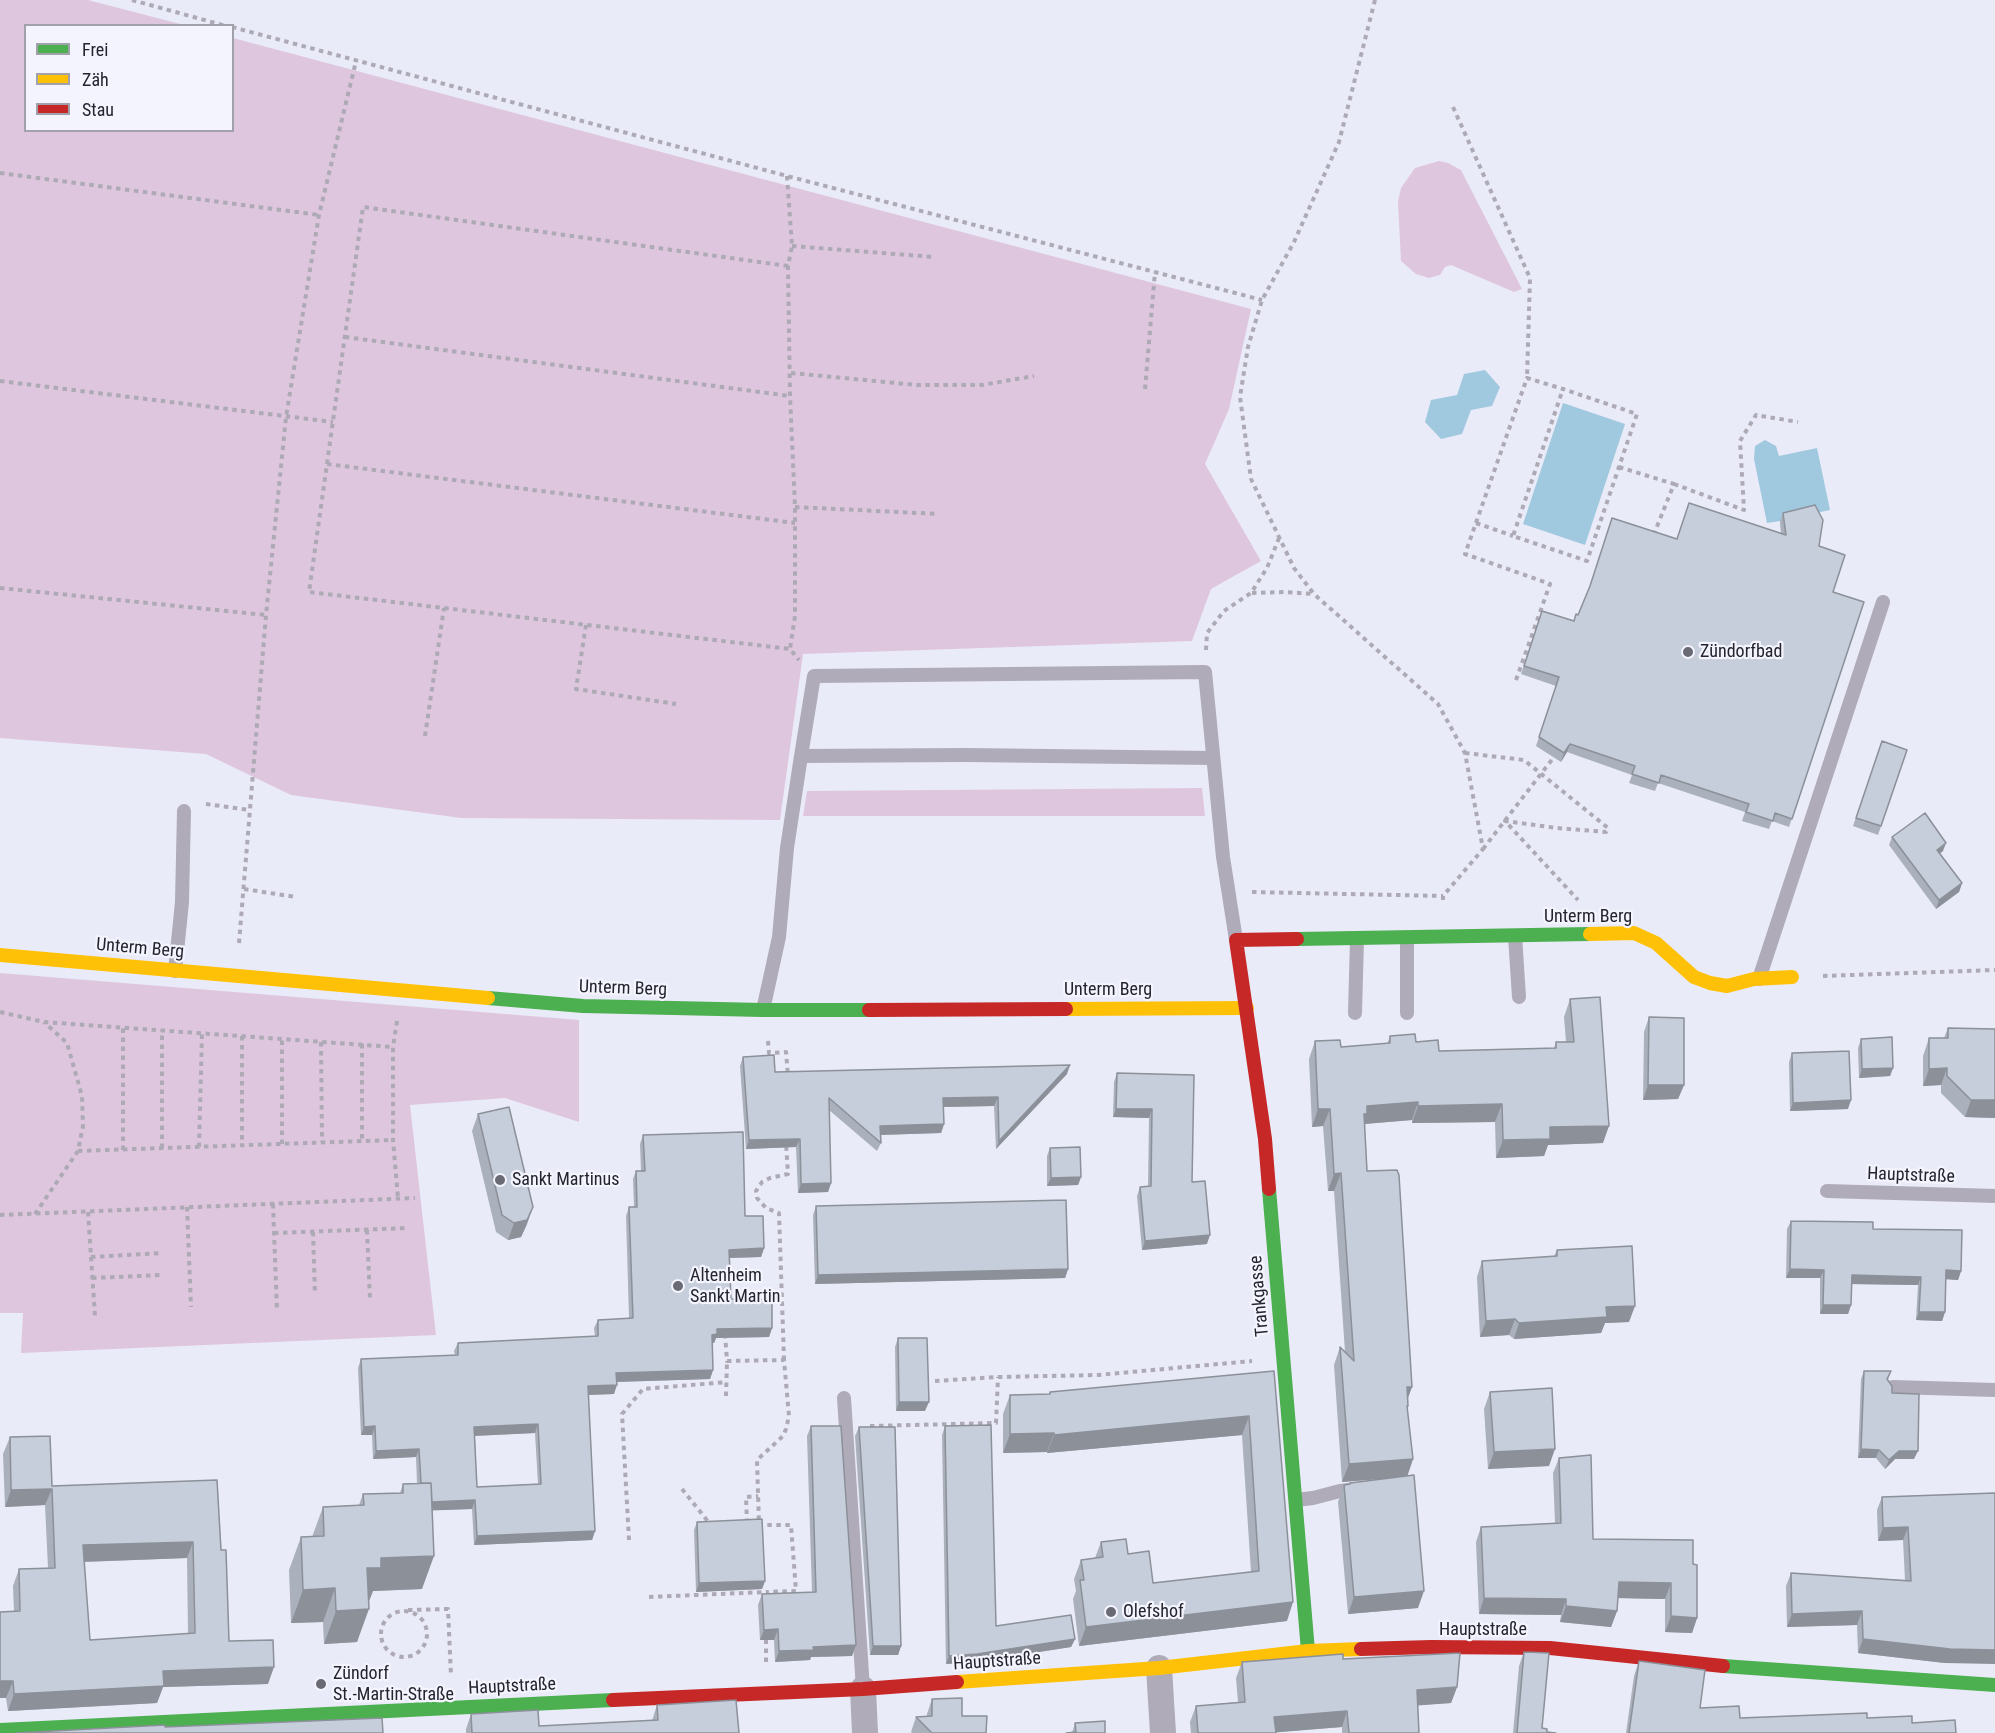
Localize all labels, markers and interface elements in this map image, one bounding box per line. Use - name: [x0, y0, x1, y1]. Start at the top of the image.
- legend: [24, 24, 234, 132]
- text: Frei: [82, 39, 108, 60]
- text: Zäh: [82, 69, 109, 90]
- text: Stau: [82, 99, 114, 120]
- place label: Zündorfbad: [1700, 641, 1782, 663]
- marker: Zündorfbad: [1681, 645, 1695, 659]
- street label: Unterm Berg: [1544, 906, 1632, 928]
- street label: Unterm Berg: [95, 934, 185, 964]
- street label: Unterm Berg: [579, 977, 667, 1001]
- street label: Unterm Berg: [1064, 979, 1152, 1001]
- street label: Hauptstraße: [1867, 1164, 1955, 1188]
- place label: Sankt Martinus: [512, 1169, 619, 1191]
- marker: Sankt Martinus: [493, 1173, 507, 1187]
- street label: Trankgasse: [1246, 1254, 1274, 1338]
- place label: Altenheim Sankt Martin: [690, 1265, 781, 1308]
- marker: Altenheim Sankt Martin: [671, 1279, 685, 1293]
- place label: Olefshof: [1123, 1601, 1184, 1623]
- marker: Olefshof: [1104, 1605, 1118, 1619]
- street label: Hauptstraße: [1439, 1619, 1527, 1641]
- street label: Hauptstraße: [952, 1648, 1042, 1676]
- place label: Zündorf St.-Martin-Straße: [333, 1663, 454, 1706]
- street label: Hauptstraße: [468, 1674, 556, 1700]
- marker: Zündorf St.-Martin-Straße: [314, 1677, 328, 1691]

